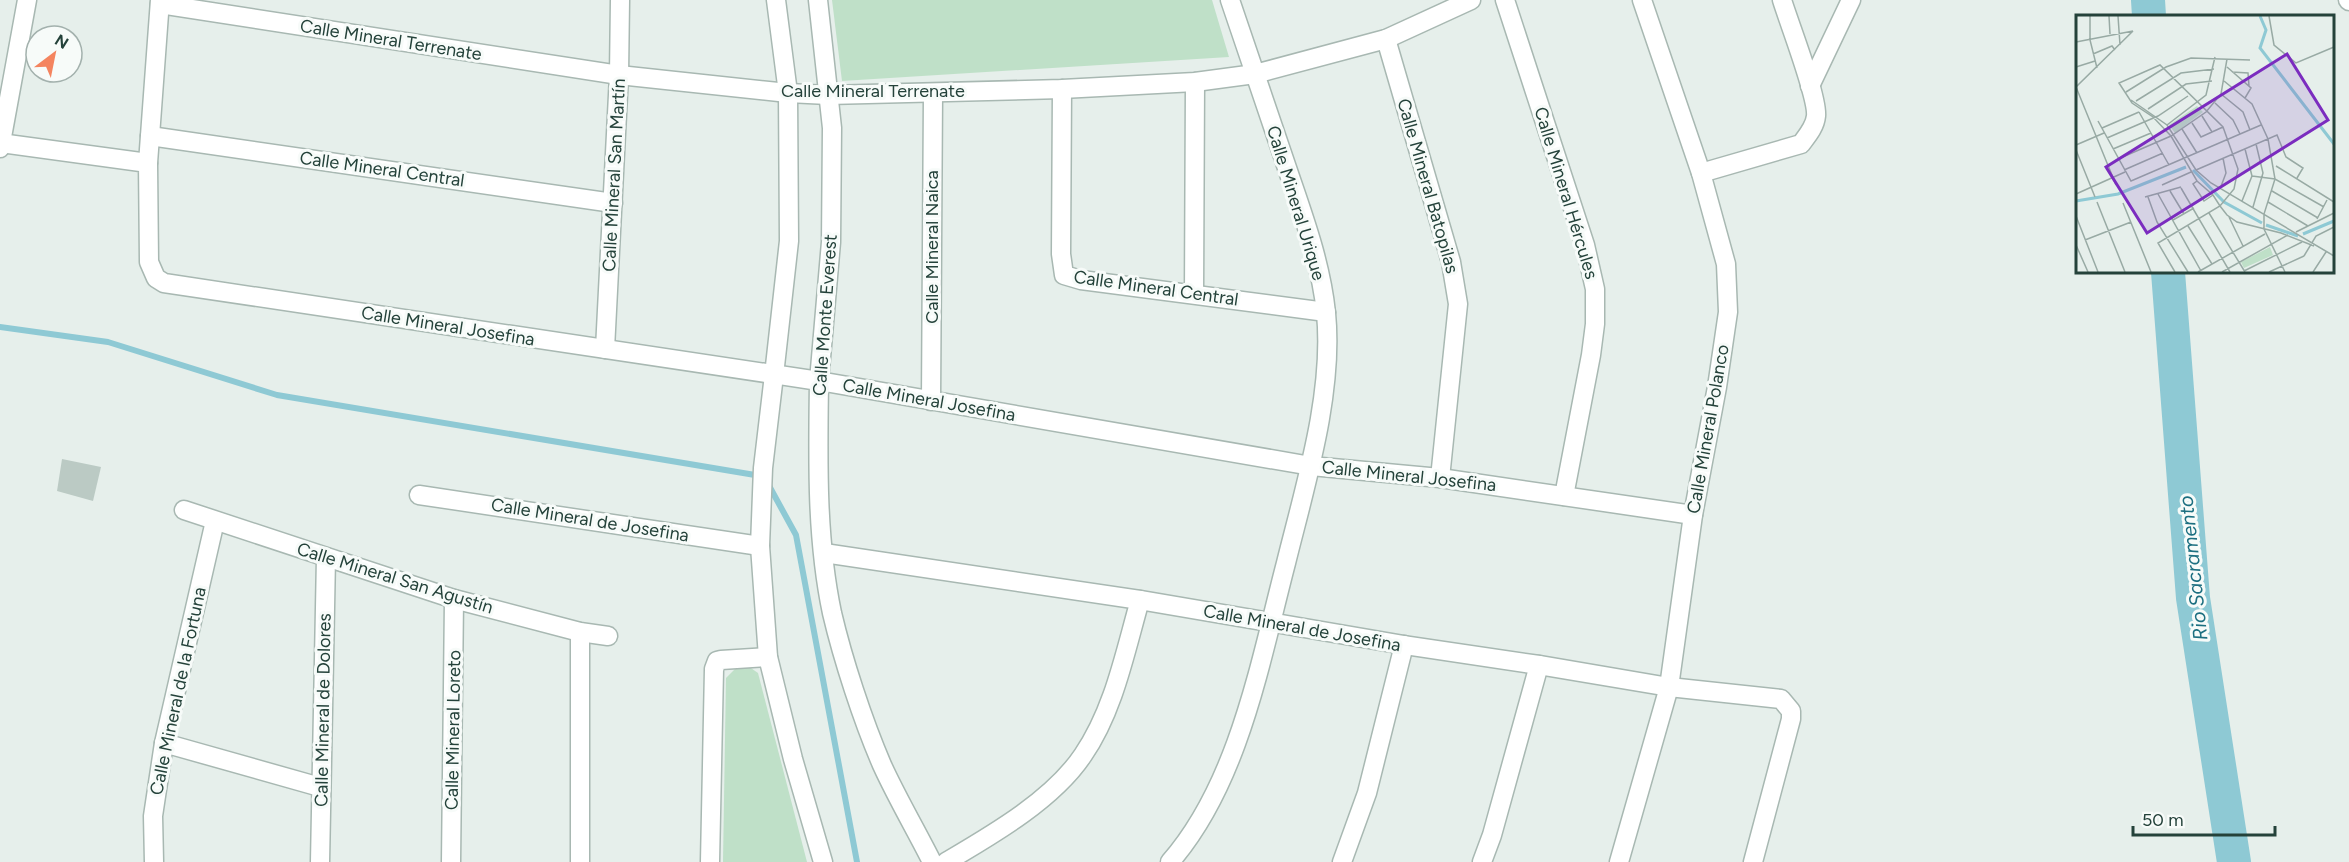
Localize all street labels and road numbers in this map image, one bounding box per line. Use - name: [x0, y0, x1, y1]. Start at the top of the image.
- street label: Calle Mineral Terrenate: [299, 15, 484, 65]
- street label: Calle Mineral San Martín: [598, 78, 630, 272]
- street label: Calle Mineral Terrenate: [781, 80, 965, 102]
- street label: Calle Mineral Batopilas: [1392, 96, 1464, 276]
- street label: Calle Mineral Hércules: [1529, 104, 1603, 282]
- street label: Calle Mineral Urique: [1262, 123, 1330, 283]
- street label: Calle Mineral Central: [298, 147, 466, 191]
- street label: Calle Mineral Naica: [921, 170, 943, 324]
- street label: Calle Monte Everest: [808, 233, 842, 396]
- street label: Calle Mineral Central: [1072, 266, 1240, 310]
- street label: Calle Mineral Josefina: [360, 301, 536, 351]
- street label: Calle Mineral Polanco: [1682, 343, 1734, 515]
- street label: Calle Mineral Josefina: [841, 374, 1017, 426]
- street label: Calle Mineral Josefina: [1321, 456, 1497, 496]
- street label: Calle Mineral de Josefina: [489, 493, 691, 547]
- street label: Calle Mineral San Agustín: [294, 538, 496, 618]
- street label: Calle Mineral de la Fortuna: [145, 585, 211, 797]
- street label: Calle Mineral de Josefina: [1202, 600, 1402, 656]
- street label: Calle Mineral de Dolores: [310, 613, 336, 807]
- street label: Calle Mineral Loreto: [441, 650, 465, 810]

